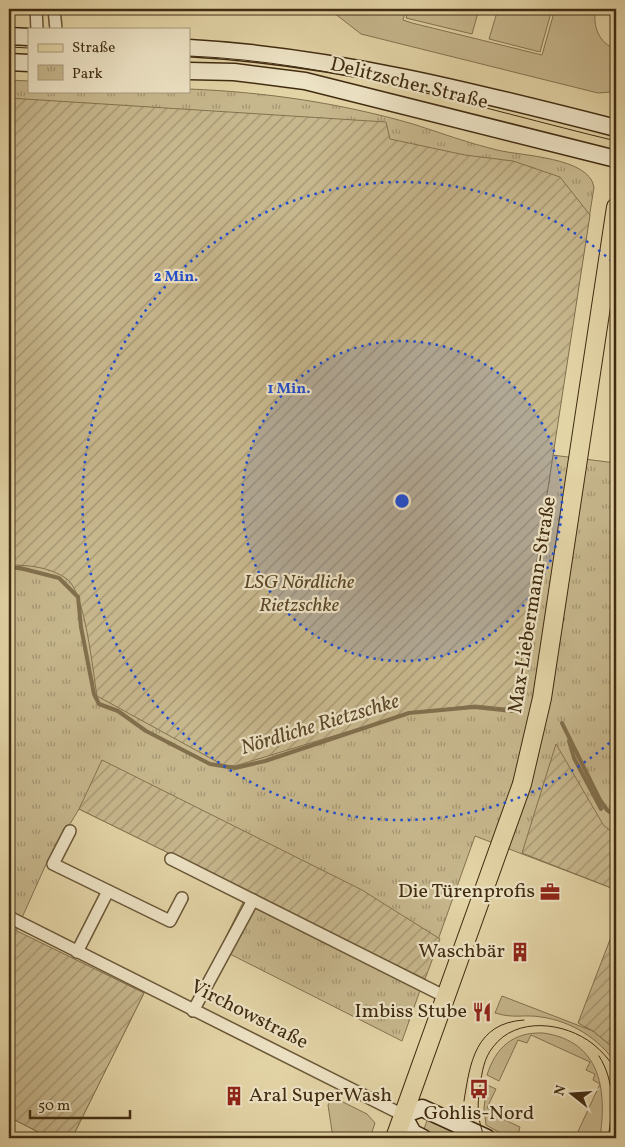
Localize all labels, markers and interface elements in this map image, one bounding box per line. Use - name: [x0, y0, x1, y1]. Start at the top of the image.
- legend: [28, 28, 190, 92]
- text: Straße: [72, 38, 115, 59]
- street label: Delitzscher Straße: [327, 51, 491, 117]
- text: Park: [72, 64, 103, 85]
- text: 2 Min.: [154, 267, 198, 288]
- text: 1 Min.: [268, 379, 310, 400]
- centre of rings: [393, 492, 411, 510]
- street label: Max-Liebermann-Straße: [502, 495, 564, 715]
- park label: LSG Nördliche Rietzschke: [244, 569, 355, 620]
- water label: Nördliche Rietzschke: [237, 687, 403, 763]
- place label: Die Türenprofis: [398, 878, 535, 906]
- office icon: Die Türenprofis: [539, 881, 561, 903]
- place label: Waschbär: [418, 938, 505, 966]
- building icon: Waschbär: [509, 941, 531, 963]
- street label: Virchowstraße: [185, 973, 313, 1057]
- place label: Imbiss Stube: [354, 998, 467, 1026]
- restaurant icon: Imbiss Stube: [471, 1001, 493, 1023]
- north arrow: [548, 1070, 598, 1120]
- bus stop icon: Gohlis-Nord: [468, 1078, 490, 1100]
- place label: Aral SuperWash: [249, 1082, 392, 1110]
- text: N: [550, 1083, 572, 1098]
- building icon: Aral SuperWash: [223, 1085, 245, 1107]
- scale bar: [30, 1087, 130, 1119]
- text: 50 m: [38, 1096, 70, 1117]
- place label: Gohlis-Nord: [424, 1100, 534, 1128]

